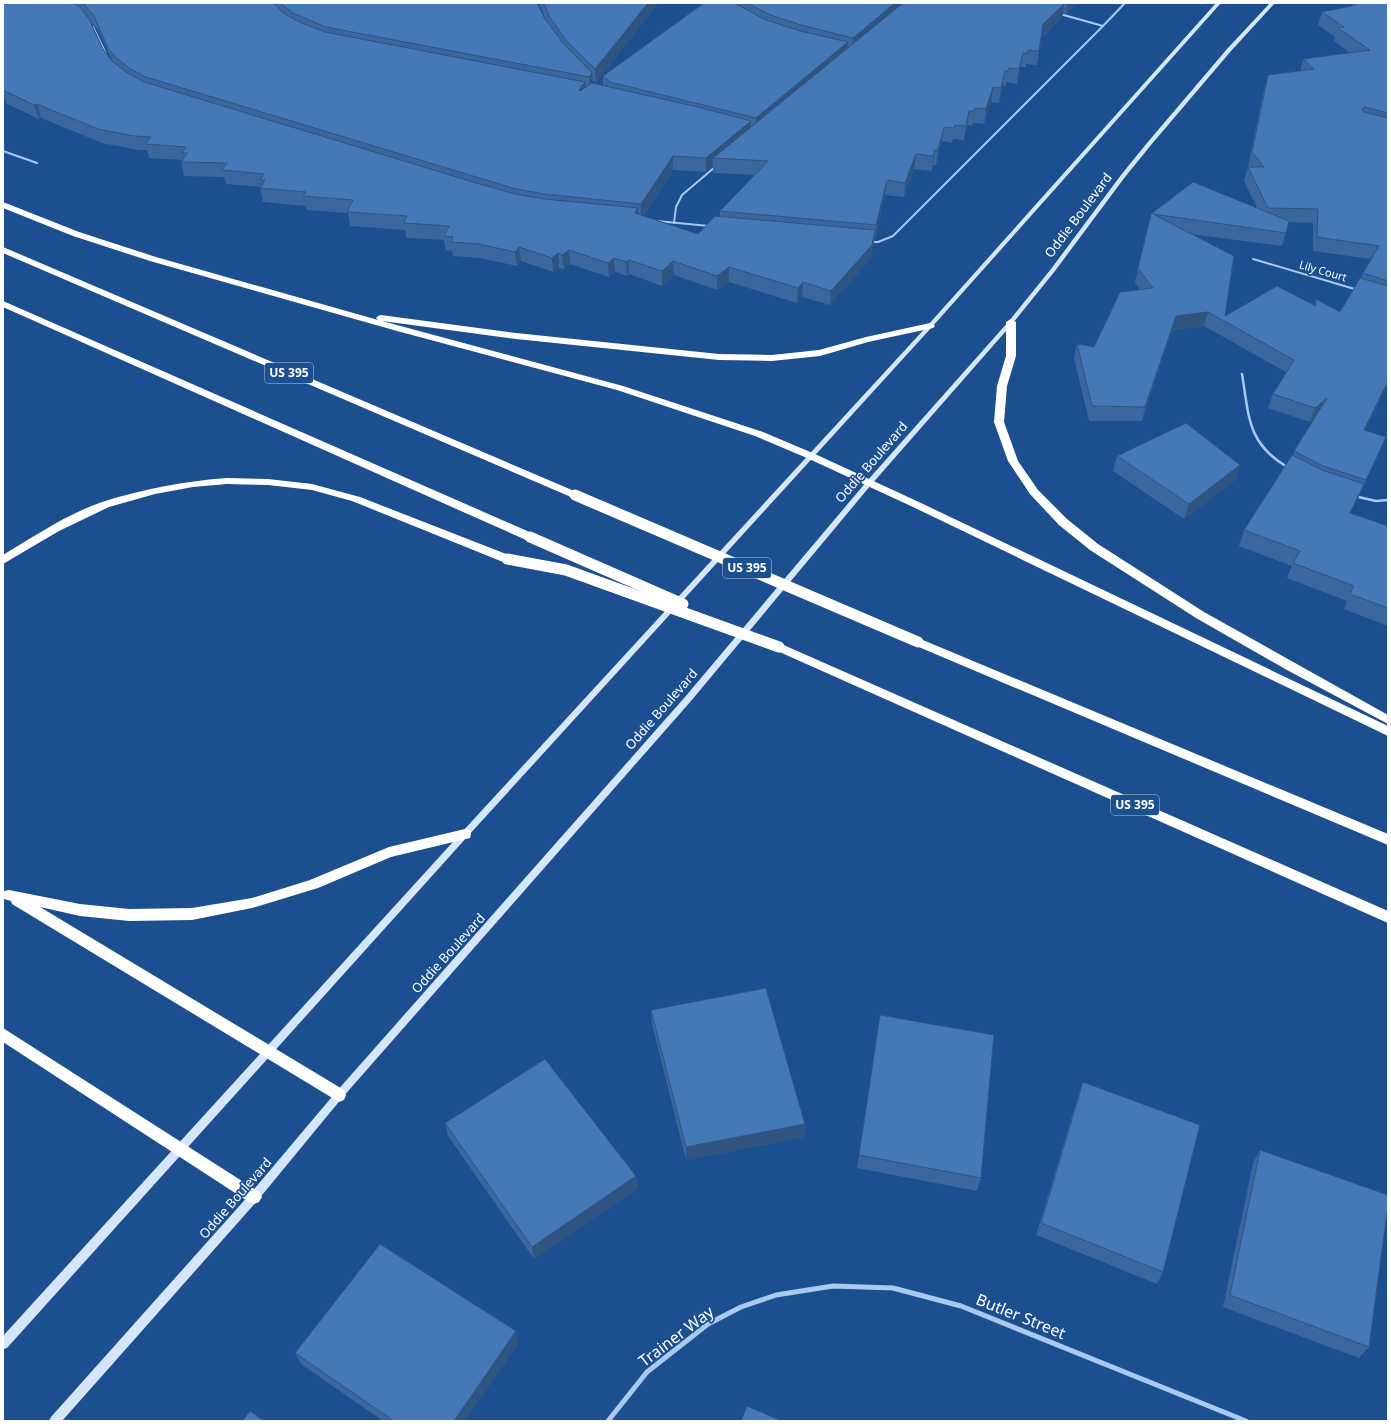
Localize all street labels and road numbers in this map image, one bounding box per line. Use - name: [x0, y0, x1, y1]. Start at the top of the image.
- street label: Oddie Boulevard: [1040, 169, 1116, 261]
- street label: Lily Court: [1298, 257, 1349, 284]
- road number: US 395: [265, 363, 313, 383]
- street label: Oddie Boulevard: [831, 418, 911, 506]
- road number: US 395: [723, 558, 771, 578]
- street label: Oddie Boulevard: [621, 665, 701, 753]
- road number: US 395: [1111, 795, 1159, 815]
- street label: Oddie Boulevard: [407, 909, 489, 997]
- street label: Oddie Boulevard: [195, 1154, 275, 1242]
- street label: Butler Street: [973, 1288, 1069, 1344]
- street label: Trainer Way: [634, 1300, 719, 1372]

